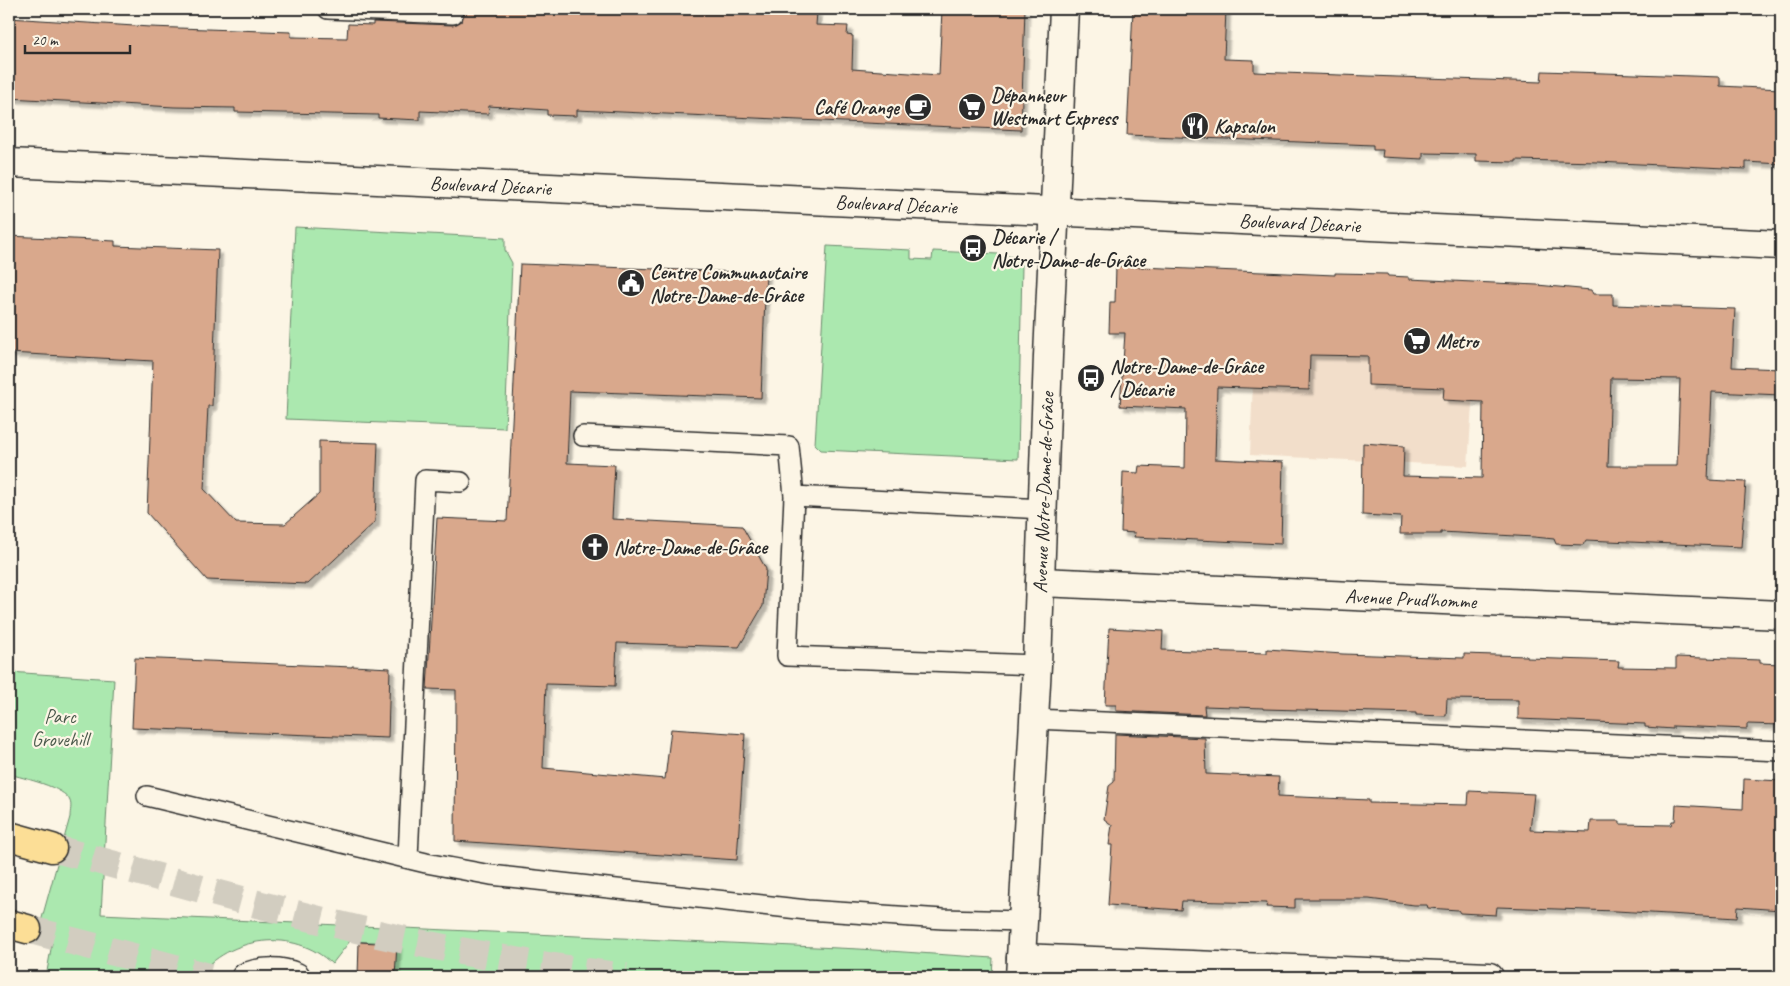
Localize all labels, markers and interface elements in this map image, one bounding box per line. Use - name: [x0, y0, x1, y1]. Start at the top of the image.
- scale bar: [25, 22, 130, 54]
- text: 20 m: [32, 31, 59, 50]
- place label: Dépanneur Westmart Express: [991, 83, 1119, 131]
- cafe icon: Café Orange: [903, 92, 933, 122]
- supermarket icon: Dépanneur Westmart Express: [957, 92, 987, 122]
- place label: Café Orange: [814, 95, 900, 120]
- restaurant icon: Kapsalon: [1180, 111, 1210, 141]
- place label: Kapsalon: [1214, 114, 1276, 139]
- street label: Boulevard Décarie: [429, 170, 553, 201]
- street label: Boulevard Décarie: [835, 189, 959, 220]
- street label: Boulevard Décarie: [1238, 208, 1362, 239]
- place label: Décarie / Notre-Dame-de-Grâce: [992, 225, 1147, 273]
- bus stop icon: Décarie / Notre-Dame-de-Grâce: [958, 233, 988, 263]
- place label: Centre Communautaire Notre-Dame-de-Grâce: [650, 260, 808, 308]
- public building icon: Centre Communautaire Notre-Dame-de-Grâce: [616, 268, 646, 298]
- supermarket icon: Metro: [1402, 326, 1432, 356]
- place label: Metro: [1436, 329, 1480, 354]
- place label: Notre-Dame-de-Grâce / Décarie: [1110, 354, 1265, 402]
- bus stop icon: Notre-Dame-de-Grâce / Décarie: [1076, 363, 1106, 393]
- street label: Avenue Notre-Dame-de-Grâce: [1028, 390, 1060, 594]
- church icon: Notre-Dame-de-Grâce: [580, 532, 610, 562]
- place label: Notre-Dame-de-Grâce: [614, 535, 769, 560]
- street label: Avenue Prud'homme: [1345, 584, 1478, 614]
- park label: Parc Grovehill: [32, 704, 92, 752]

